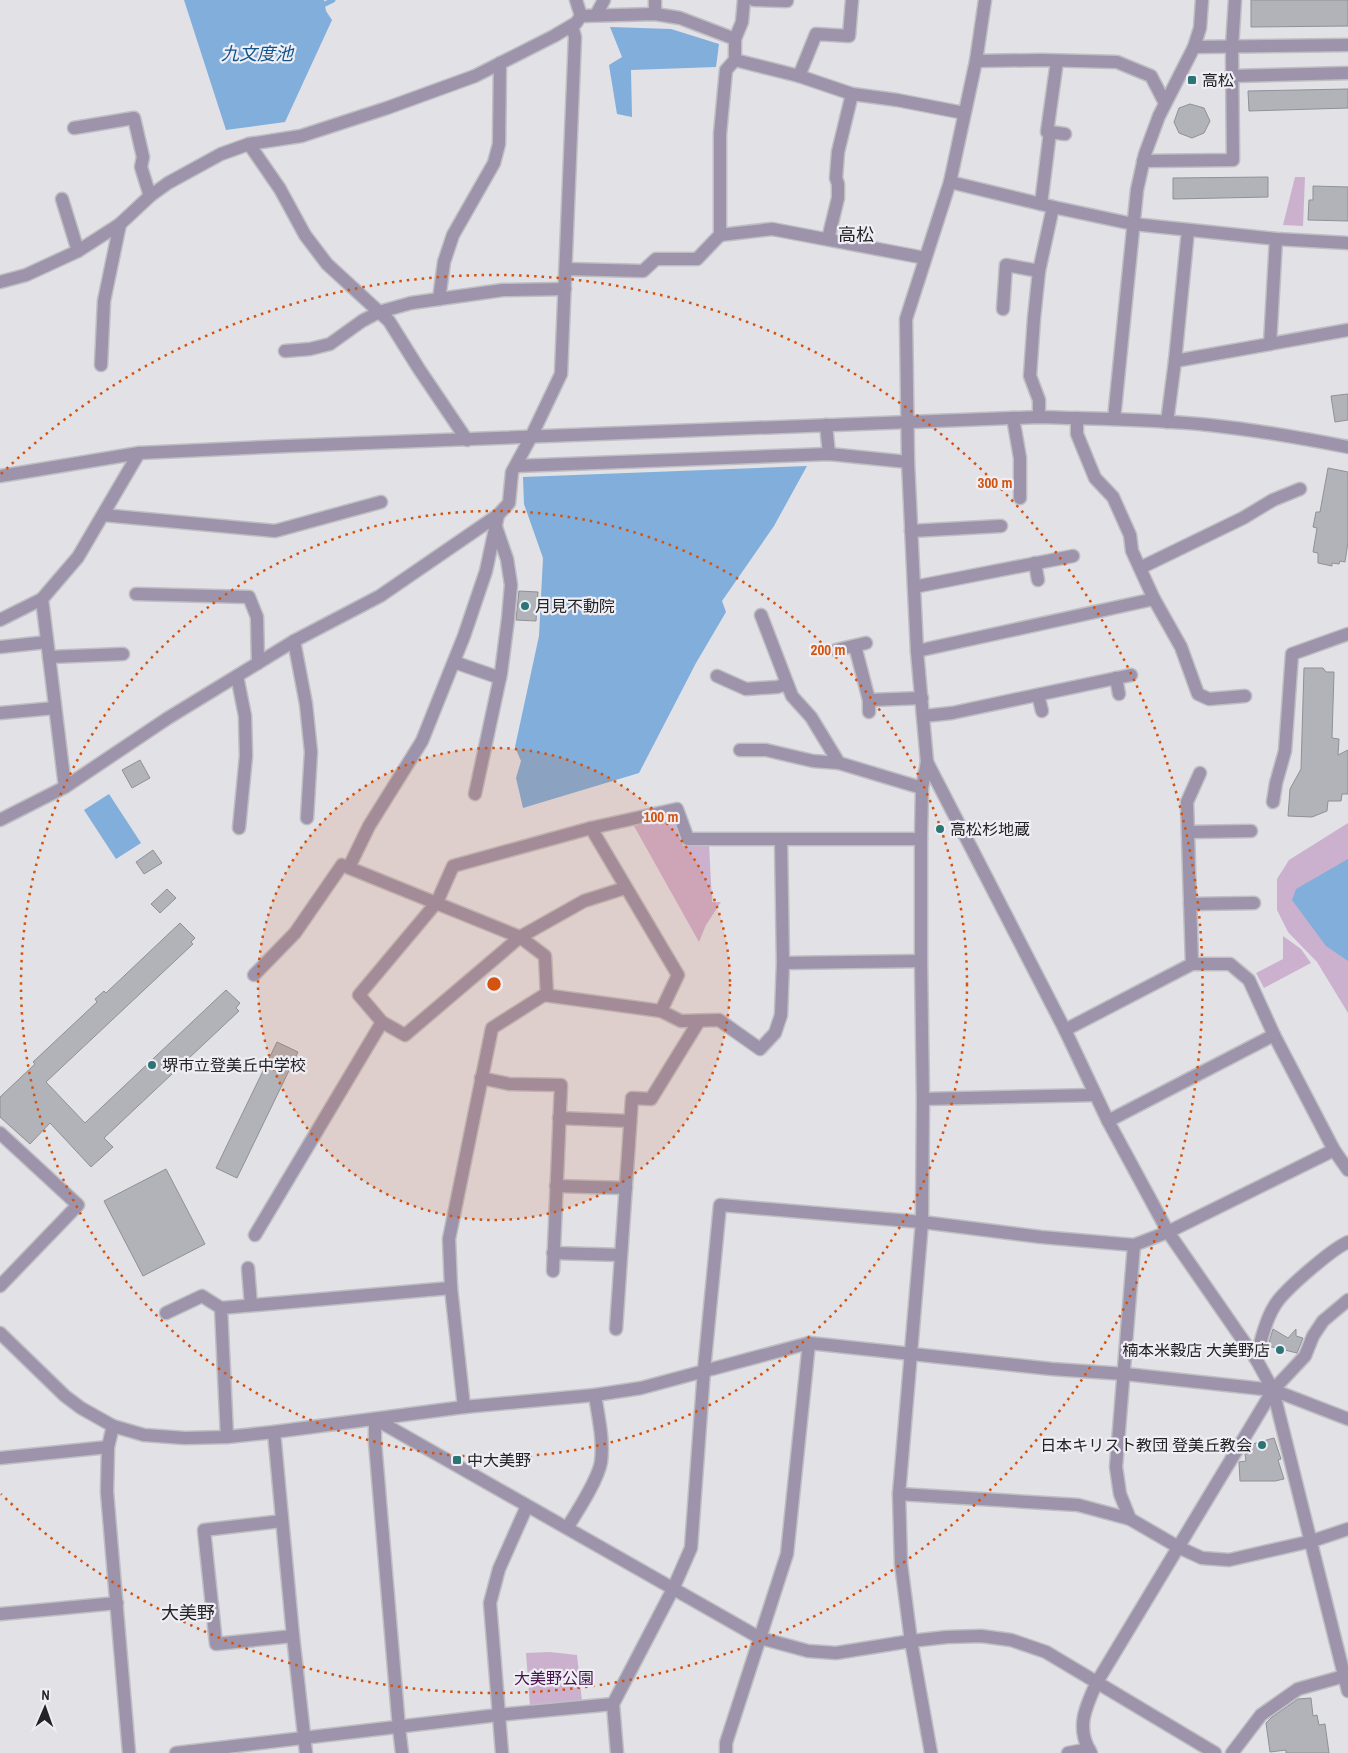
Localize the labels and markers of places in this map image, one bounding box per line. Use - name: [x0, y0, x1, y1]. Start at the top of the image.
- place label: 高松: [1202, 69, 1234, 91]
- marker: 高松: [1186, 74, 1198, 86]
- place label: 月見不動院: [535, 595, 615, 617]
- marker: 月見不動院: [519, 600, 531, 612]
- place label: 高松杉地蔵: [950, 818, 1030, 840]
- marker: 高松杉地蔵: [934, 823, 946, 835]
- centre of rings: [485, 975, 503, 993]
- place label: 堺市立登美丘中学校: [162, 1054, 306, 1076]
- marker: 堺市立登美丘中学校: [146, 1059, 158, 1071]
- place label: 楠本米穀店 大美野店: [1122, 1339, 1270, 1361]
- marker: 楠本米穀店 大美野店: [1274, 1344, 1286, 1356]
- place label: 日本キリスト教団 登美丘教会: [1040, 1434, 1252, 1456]
- marker: 日本キリスト教団 登美丘教会: [1256, 1439, 1268, 1451]
- place label: 中大美野: [467, 1449, 531, 1471]
- marker: 中大美野: [451, 1454, 463, 1466]

